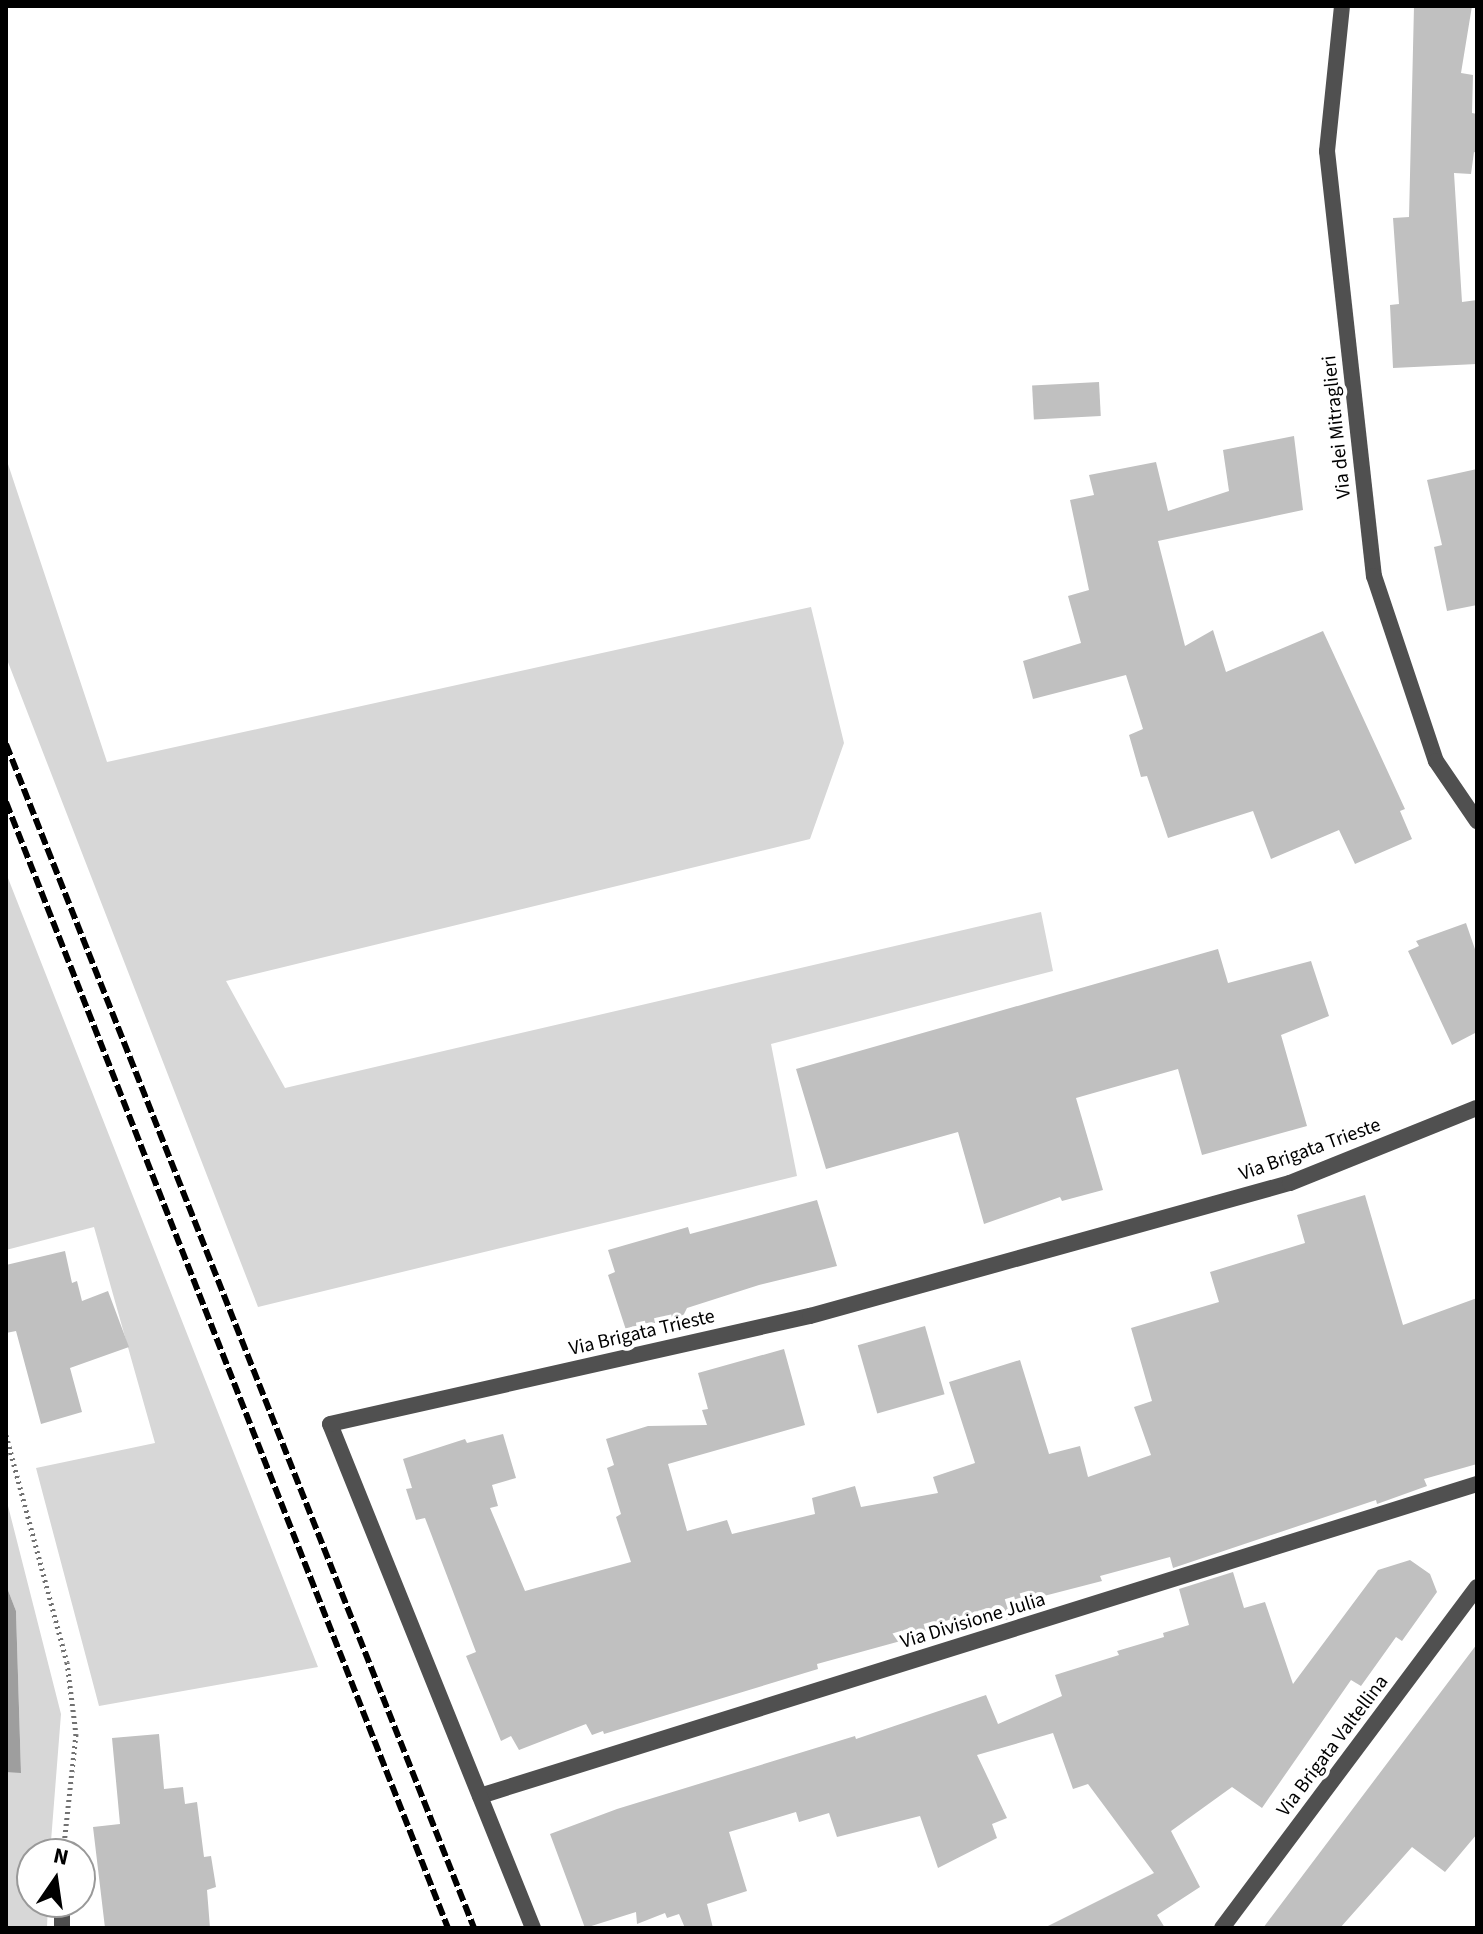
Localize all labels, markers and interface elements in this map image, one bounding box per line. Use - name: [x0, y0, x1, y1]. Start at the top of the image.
- street label: Via dei Mitraglieri: [1318, 354, 1356, 500]
- street label: Via Brigata Trieste: [1236, 1113, 1384, 1187]
- street label: Via Brigata Trieste: [567, 1305, 717, 1361]
- street label: Via Divisione Julia: [898, 1588, 1048, 1654]
- street label: Via Brigata Valtellina: [1272, 1671, 1394, 1821]
- north arrow: [16, 1838, 96, 1918]
- text: N: [50, 1839, 72, 1874]

